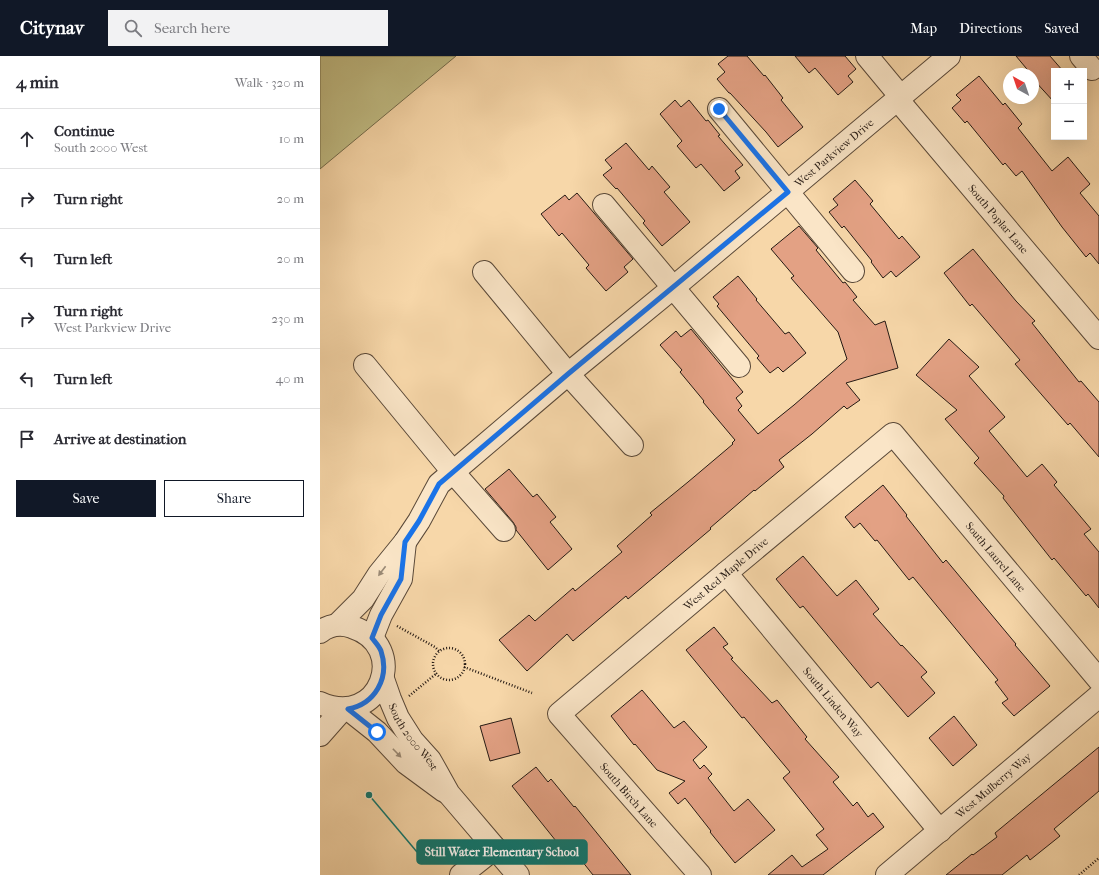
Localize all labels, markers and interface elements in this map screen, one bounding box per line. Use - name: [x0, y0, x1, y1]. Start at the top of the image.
- search box: [108, 10, 388, 46]
- text: Citynav: [20, 17, 84, 39]
- icon: search: [122, 17, 144, 39]
- text: Search here: [154, 19, 230, 37]
- text: Map: [910, 20, 937, 37]
- text: Directions: [959, 20, 1022, 37]
- text: Saved: [1044, 20, 1079, 37]
- north arrow: [1003, 68, 1039, 104]
- map controls: [1051, 68, 1087, 140]
- button: +: [1051, 68, 1087, 104]
- text: 4 min: [16, 72, 59, 92]
- text: Walk · 320 m: [235, 75, 304, 90]
- route end: [710, 100, 728, 118]
- button: −: [1051, 104, 1087, 140]
- street label: West Parkview Drive: [791, 116, 877, 191]
- text: Continue: [54, 122, 114, 140]
- icon: ahead: [16, 128, 38, 150]
- text: 10 m: [279, 131, 304, 146]
- text: South 2000 West: [54, 140, 148, 155]
- street label: South Poplar Lane: [965, 182, 1031, 257]
- icon: right: [16, 188, 38, 210]
- text: Turn right: [54, 190, 123, 208]
- text: 20 m: [277, 191, 304, 206]
- icon: left: [16, 248, 38, 270]
- text: Turn left: [54, 250, 112, 268]
- text: 20 m: [277, 251, 304, 266]
- text: Turn right: [54, 302, 123, 320]
- icon: right: [16, 308, 38, 330]
- text: 230 m: [271, 311, 304, 326]
- text: West Parkview Drive: [54, 320, 171, 335]
- icon: left: [16, 368, 38, 390]
- text: Turn left: [54, 370, 112, 388]
- text: 40 m: [276, 371, 304, 386]
- icon: arrive: [16, 428, 38, 450]
- text: Arrive at destination: [54, 430, 186, 448]
- button: Save: [16, 480, 156, 517]
- button: Share: [164, 480, 304, 517]
- street label: South Laurel Lane: [963, 520, 1029, 595]
- street label: West Red Maple Drive: [680, 534, 771, 614]
- one-way arrow: [378, 566, 386, 577]
- street label: South Linden Way: [800, 665, 866, 741]
- street label: South 2000 West: [385, 701, 441, 773]
- route start: [368, 723, 386, 741]
- one-way arrow: [393, 748, 402, 759]
- street label: West Mulberry Way: [952, 749, 1035, 822]
- street label: South Birch Lane: [597, 760, 661, 831]
- callout: Still Water Elementary School: [417, 840, 587, 864]
- text: Still Water Elementary School: [425, 845, 580, 860]

